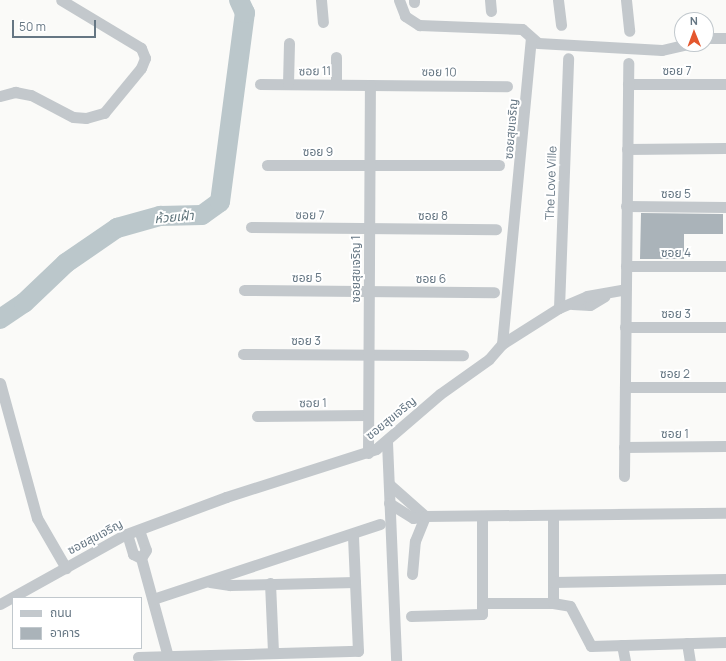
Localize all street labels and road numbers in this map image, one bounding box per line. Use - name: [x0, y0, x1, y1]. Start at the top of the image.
- street label: ซอย 11: [299, 64, 331, 78]
- street label: ซอย 10: [421, 64, 457, 80]
- street label: ซอย 7: [662, 64, 692, 78]
- street label: ซอยสุขเจริญ: [501, 98, 521, 160]
- street label: ซอย 9: [303, 145, 333, 159]
- street label: The Love Ville: [543, 146, 559, 220]
- street label: ซอย 5: [661, 187, 691, 201]
- street label: ซอย 7: [295, 208, 325, 222]
- street label: ซอย 8: [418, 209, 448, 223]
- street label: ซอยสุขเจริญ 1: [349, 235, 363, 303]
- street label: ซอย 4: [661, 246, 691, 260]
- street label: ซอย 5: [292, 271, 322, 285]
- street label: ซอย 6: [416, 272, 446, 286]
- street label: ซอย 3: [661, 307, 691, 321]
- street label: ซอย 3: [291, 334, 321, 348]
- street label: ซอย 2: [660, 367, 690, 381]
- street label: ซอยสุขเจริญ: [363, 393, 419, 443]
- street label: ซอย 1: [299, 396, 327, 410]
- street label: ซอย 1: [661, 427, 689, 441]
- street label: ซอยสุขเจริญ: [65, 516, 125, 558]

